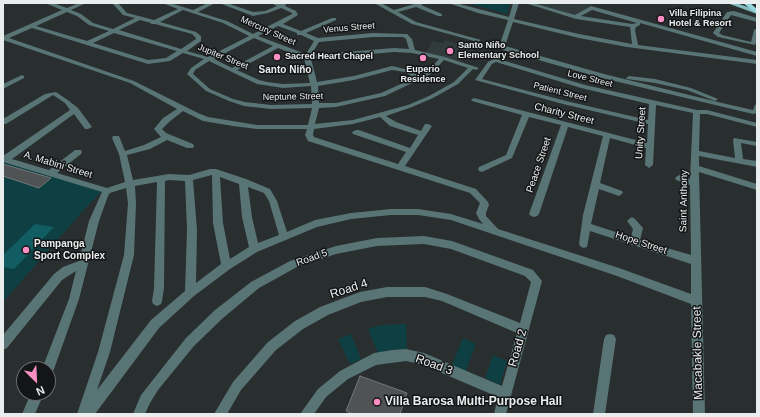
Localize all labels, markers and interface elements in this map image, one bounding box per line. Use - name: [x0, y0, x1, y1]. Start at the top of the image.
- place label: Villa Filipina Hotel & Resort: [669, 9, 732, 30]
- street label: Mercury Street: [239, 14, 297, 48]
- marker: Villa Filipina Hotel & Resort: [656, 14, 666, 24]
- street label: Venus Street: [323, 20, 375, 36]
- place label: Santo Niño Elementary School: [458, 41, 539, 62]
- street label: Jupiter Street: [196, 42, 250, 72]
- marker: Santo Niño Elementary School: [445, 46, 455, 56]
- marker: Sacred Heart Chapel: [272, 52, 282, 62]
- place label: Sacred Heart Chapel: [285, 52, 373, 62]
- marker: Euperio Residence: [418, 53, 428, 63]
- district label: Santo Niño: [259, 64, 311, 76]
- place label: Euperio Residence: [400, 65, 446, 86]
- street label: Love Street: [566, 68, 614, 90]
- street label: Patient Street: [532, 80, 588, 104]
- street label: Neptune Street: [263, 91, 323, 103]
- street label: Charity Street: [533, 101, 595, 127]
- street label: Unity Street: [633, 107, 649, 159]
- street label: Peace Street: [524, 136, 554, 194]
- street label: A. Mabini Street: [22, 149, 94, 181]
- street label: Saint Anthony: [677, 170, 691, 232]
- street label: Hope Street: [614, 229, 668, 257]
- place label: Pampanga Sport Complex: [34, 238, 105, 262]
- marker: Pampanga Sport Complex: [21, 245, 31, 255]
- street label: Road 5: [295, 247, 329, 269]
- street label: Road 4: [328, 276, 370, 302]
- street label: Macabakle Street: [690, 306, 706, 400]
- street label: Road 2: [506, 327, 530, 369]
- street label: Road 3: [413, 352, 455, 378]
- north arrow: [16, 361, 56, 401]
- text: N: [34, 384, 47, 398]
- place label: Villa Barosa Multi-Purpose Hall: [385, 395, 562, 409]
- marker: Villa Barosa Multi-Purpose Hall: [372, 397, 382, 407]

